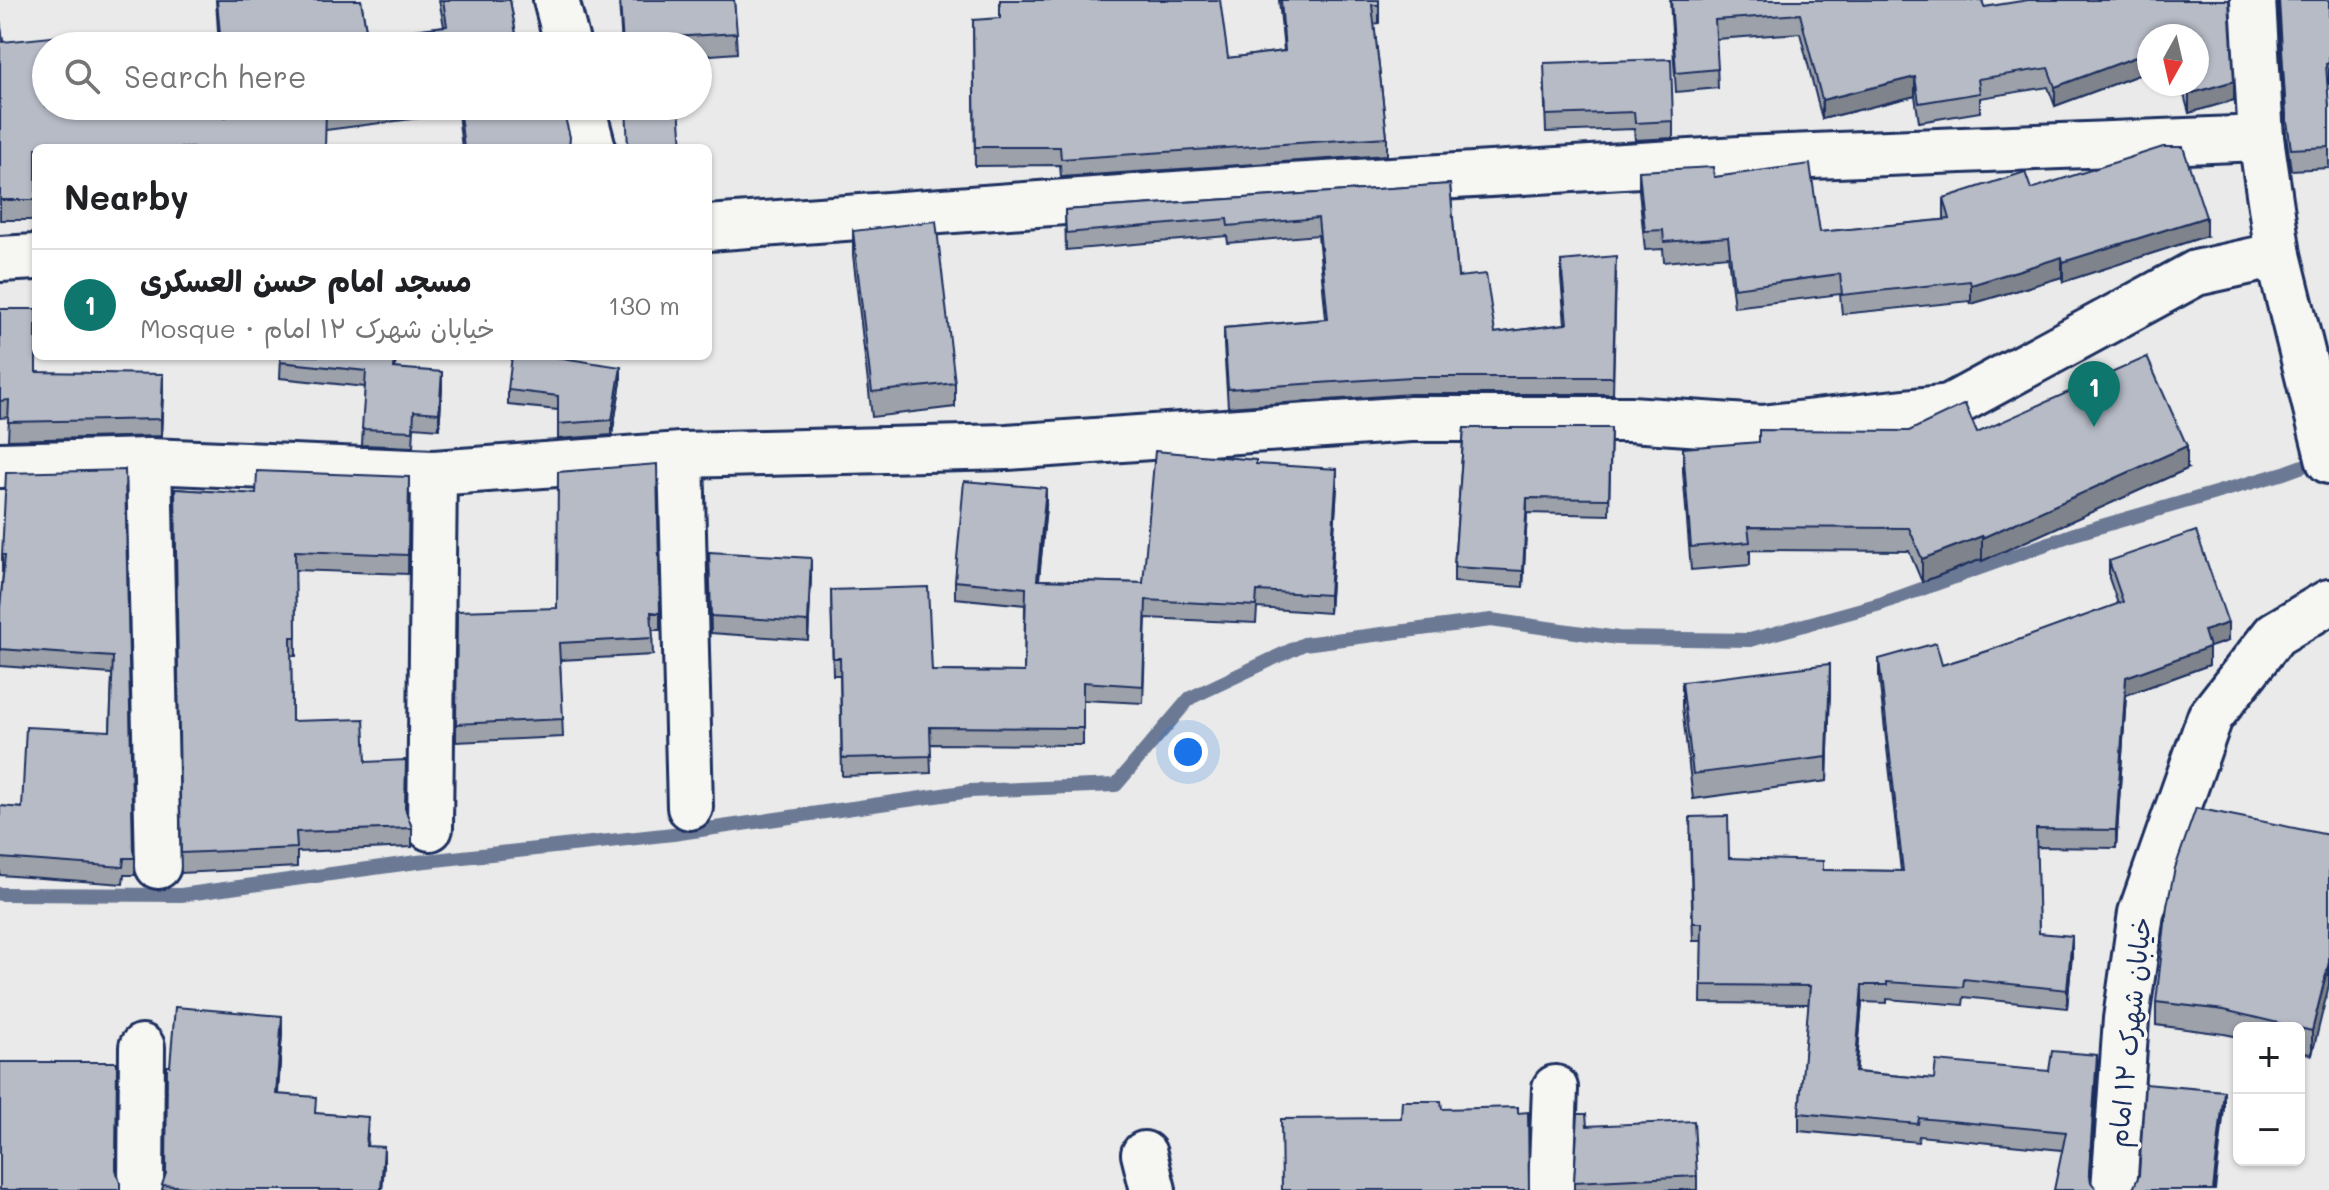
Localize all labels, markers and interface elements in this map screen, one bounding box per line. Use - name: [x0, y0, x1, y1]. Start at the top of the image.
- north arrow: [2137, 24, 2209, 96]
- search box: [32, 32, 712, 120]
- icon: search: [60, 54, 104, 98]
- text: Search here: [124, 56, 307, 96]
- text: Nearby: [64, 174, 189, 219]
- text: مسجد امام حسن العسکری: [140, 260, 472, 300]
- text: 1: [84, 288, 96, 322]
- text: 130 m: [608, 288, 680, 322]
- text: Mosque · خیابان شهرک ۱۲ امام: [140, 311, 495, 345]
- pin: 1: [2068, 361, 2120, 427]
- your location: [1168, 732, 1208, 772]
- street label: خیابان شهرک ۱۲ امام: [2100, 915, 2162, 1149]
- map controls: [2233, 1022, 2305, 1166]
- button: +: [2233, 1022, 2305, 1094]
- button: −: [2233, 1094, 2305, 1166]

